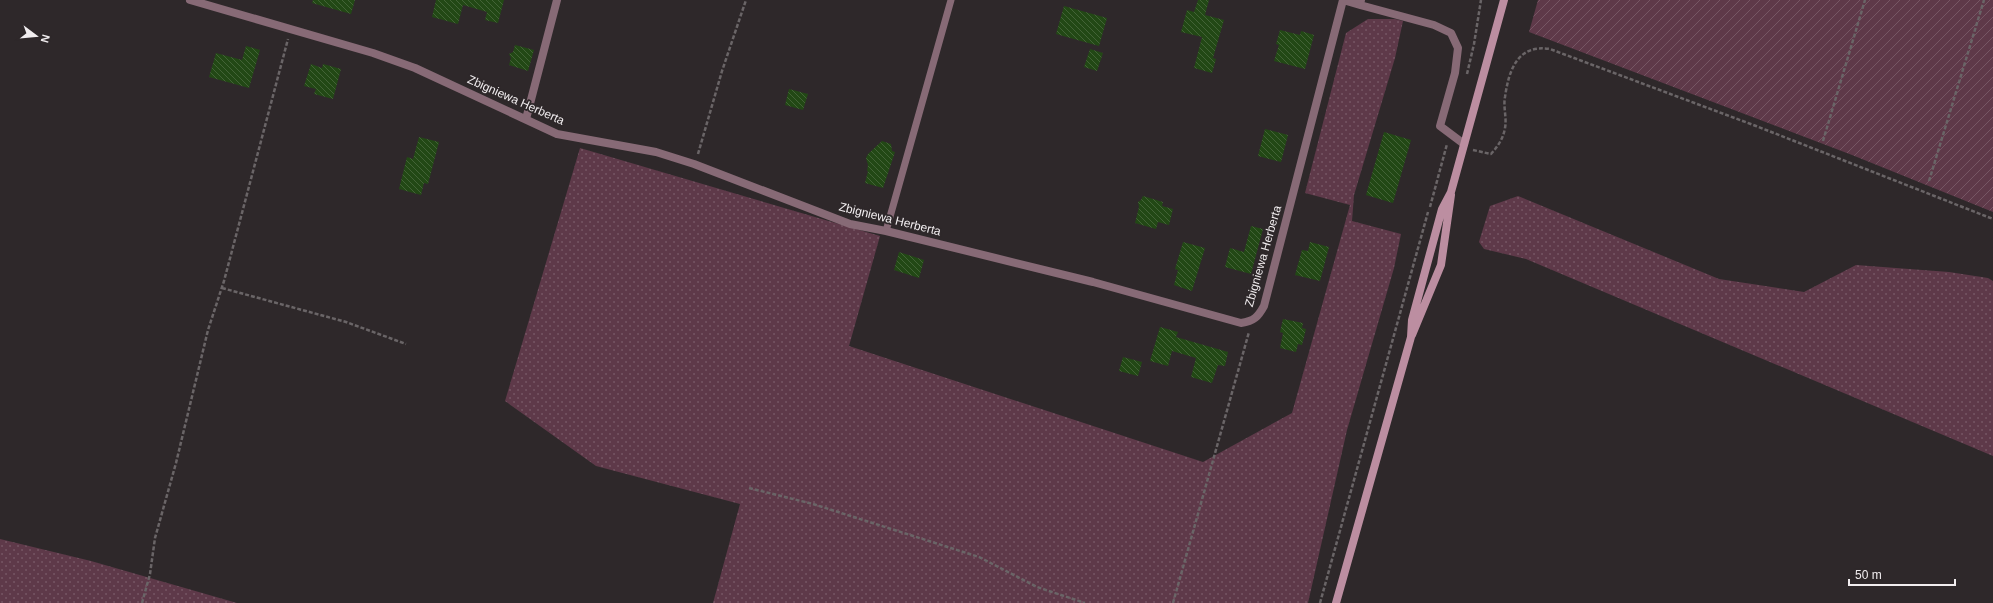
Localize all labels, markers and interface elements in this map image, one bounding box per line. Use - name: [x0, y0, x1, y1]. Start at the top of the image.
- north arrow: [16, 16, 56, 56]
- text: N: [39, 33, 52, 44]
- street label: Zbigniewa Herberta: [465, 72, 567, 128]
- street label: Zbigniewa Herberta: [838, 200, 943, 239]
- street label: Zbigniewa Herberta: [1242, 203, 1284, 308]
- scale bar: [1849, 561, 1955, 587]
- text: 50 m: [1855, 568, 1882, 582]

